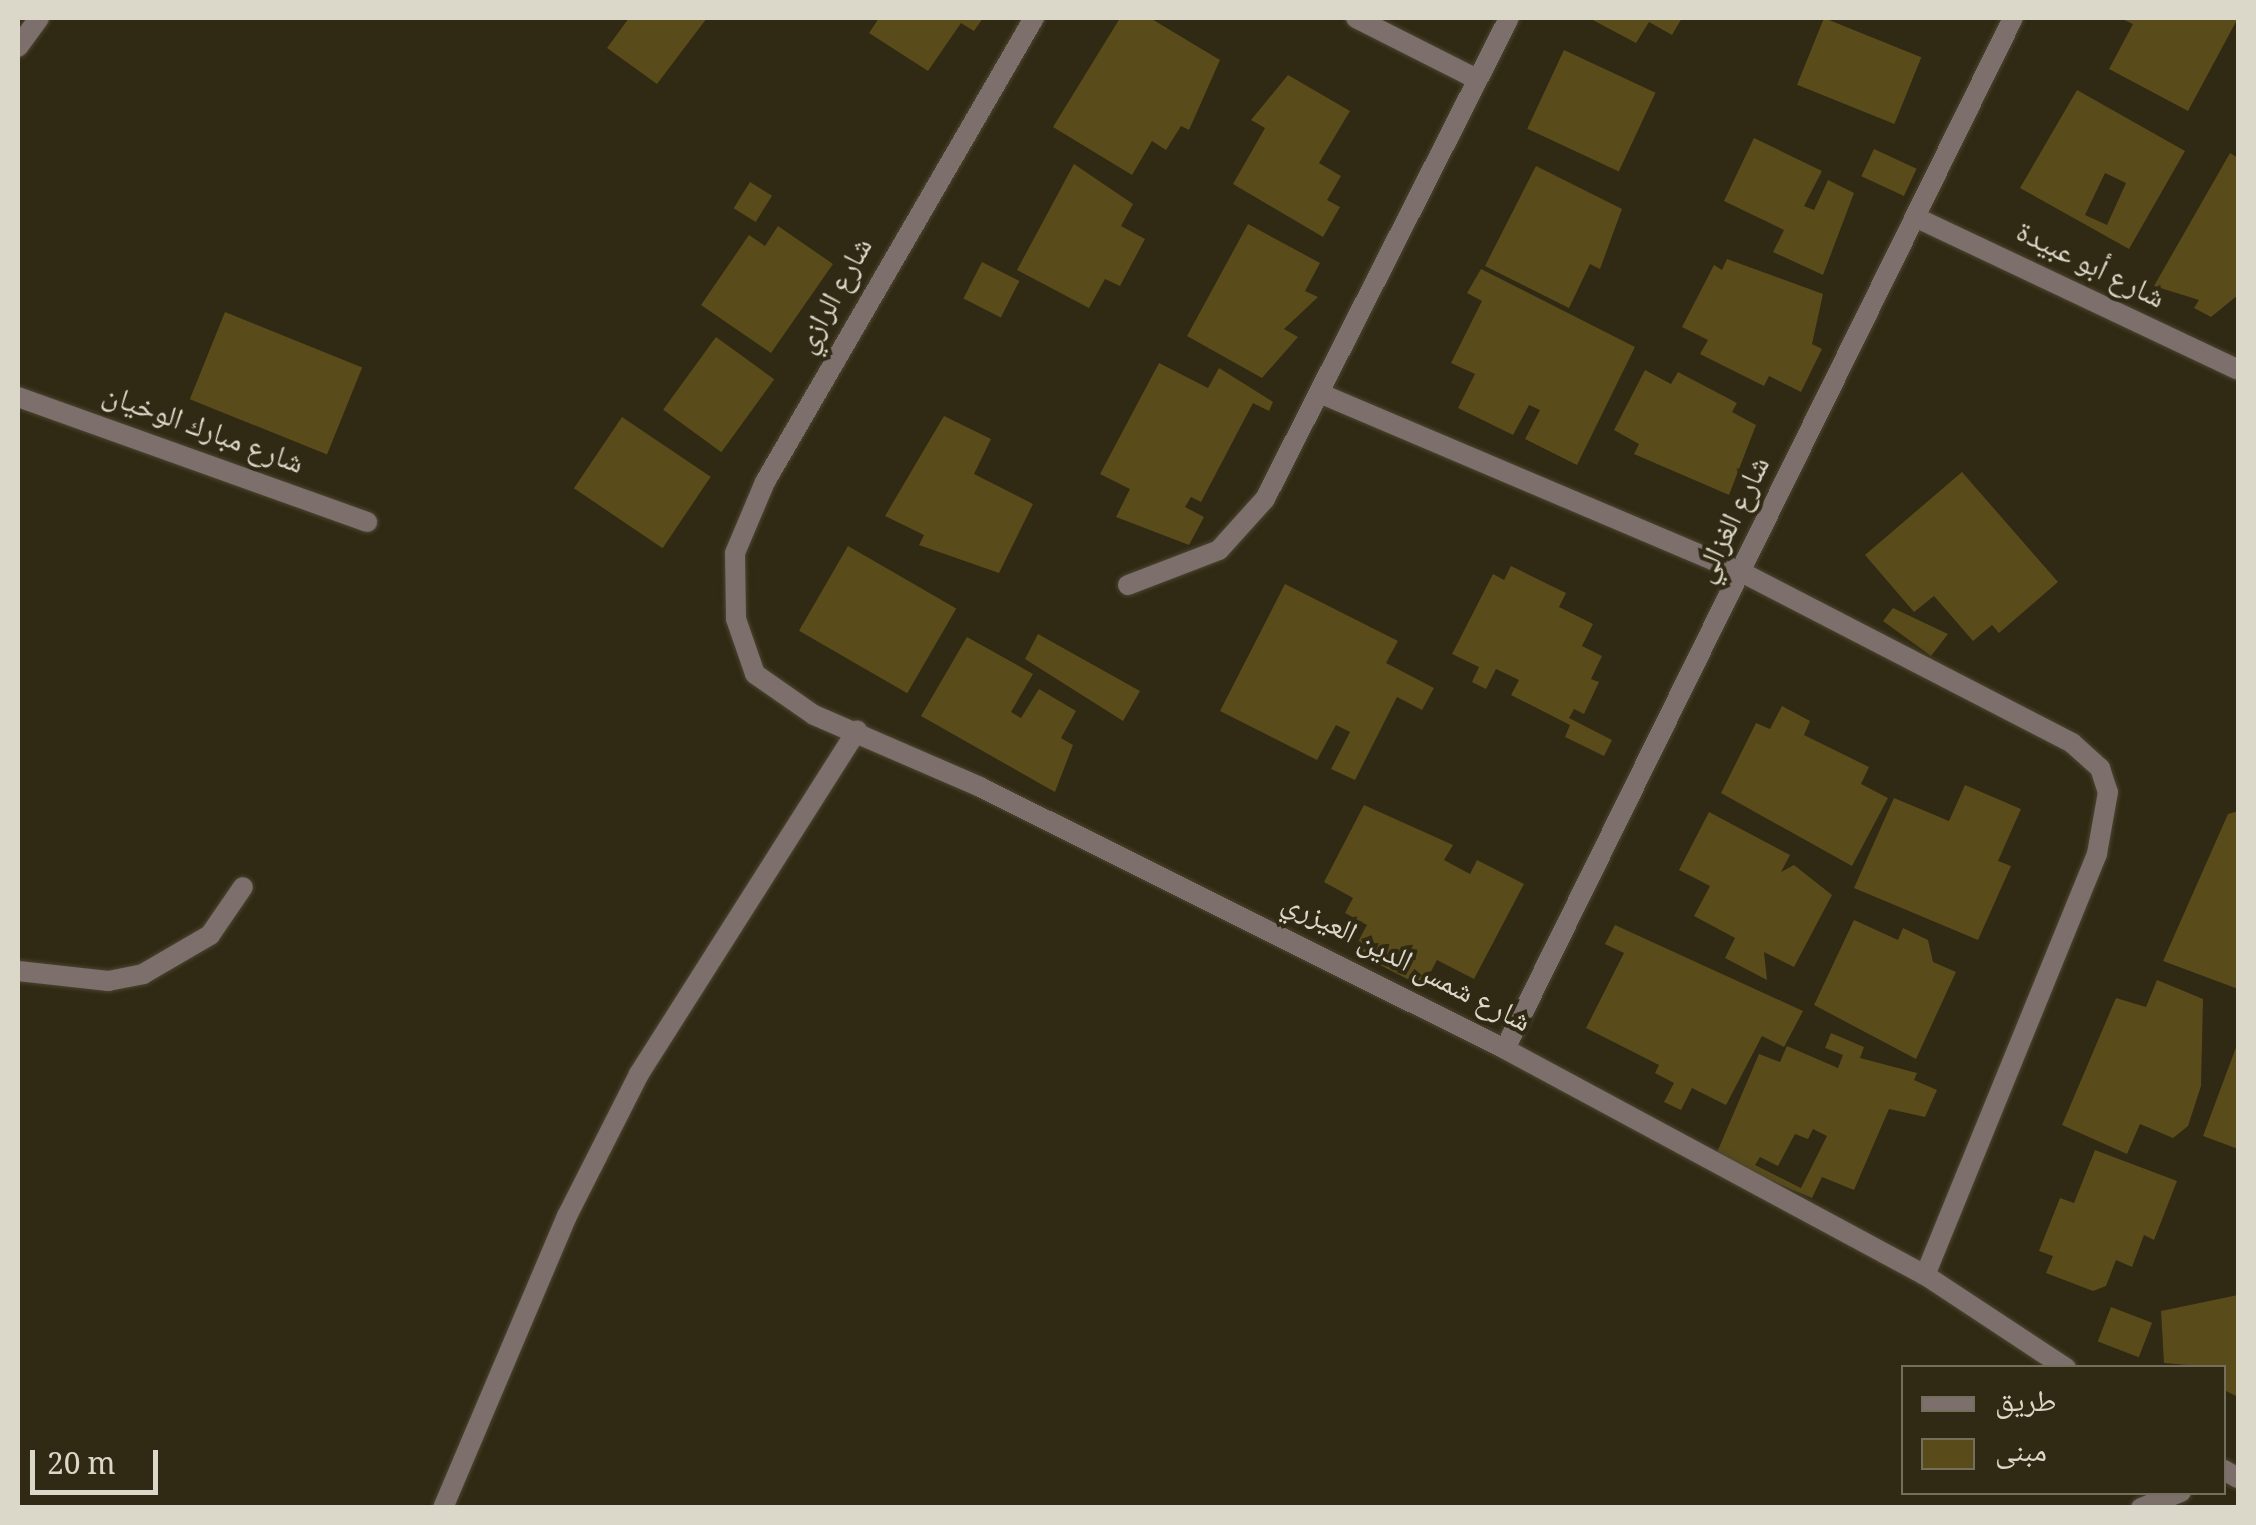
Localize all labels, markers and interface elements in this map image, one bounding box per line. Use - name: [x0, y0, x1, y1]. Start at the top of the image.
- street label: شارع أبو عبيدة: [2009, 217, 2169, 319]
- street label: شارع الرازي: [791, 233, 883, 361]
- street label: شارع مبارك الوخيان: [97, 379, 307, 485]
- street label: شارع الغزالي: [1689, 452, 1781, 590]
- street label: شارع شمس الدين العيزري: [1275, 887, 1535, 1043]
- legend: [1901, 1365, 2226, 1495]
- text: طريق: [1995, 1379, 2056, 1430]
- text: مبنى: [1995, 1429, 2047, 1480]
- scale bar: [35, 1430, 162, 1492]
- text: 20 m: [47, 1442, 116, 1493]

